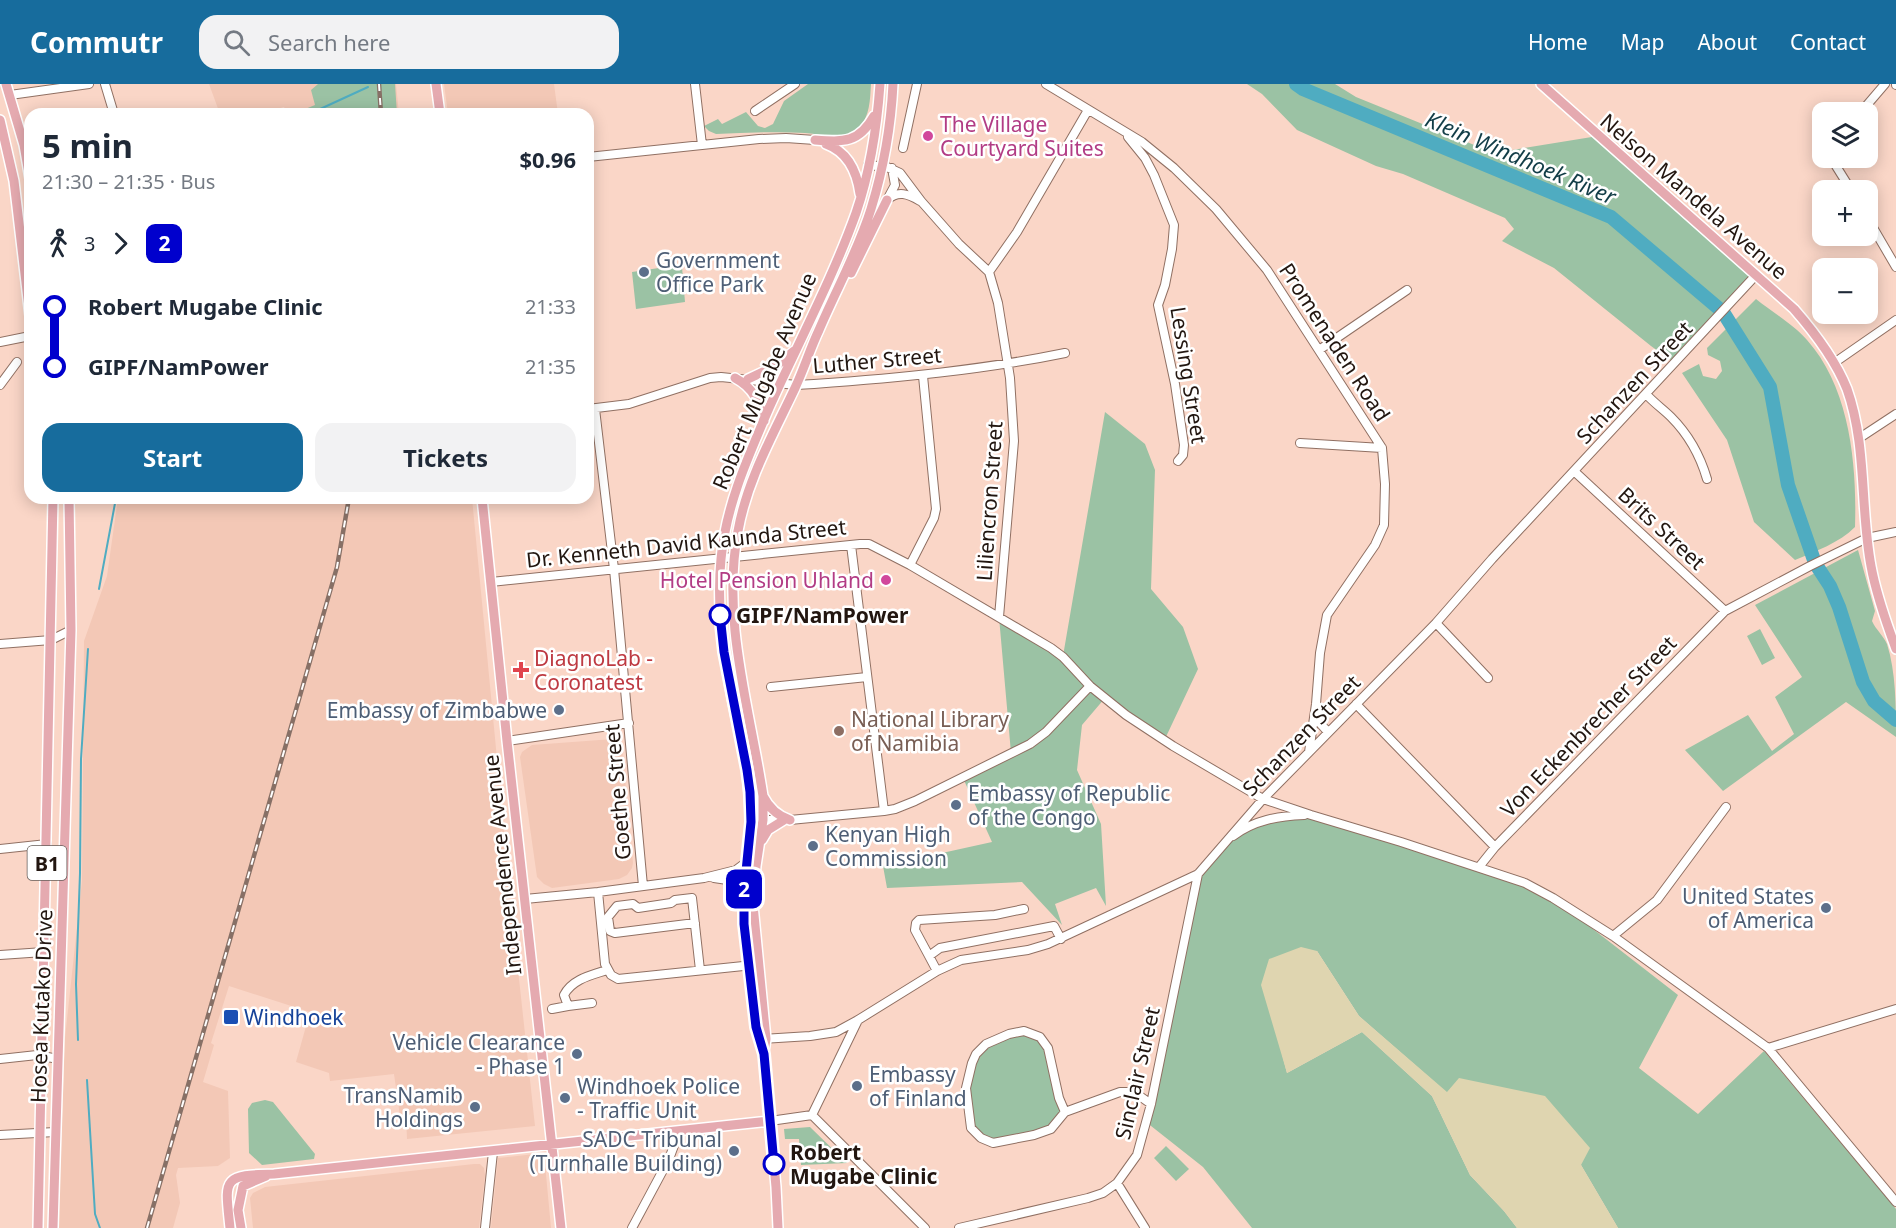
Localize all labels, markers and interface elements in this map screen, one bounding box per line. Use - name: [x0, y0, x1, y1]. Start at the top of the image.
- search box: [199, 15, 619, 69]
- text: Commutr: [30, 23, 163, 61]
- icon: search: [220, 26, 253, 59]
- text: Search here: [268, 27, 390, 57]
- text: Home: [1528, 28, 1588, 56]
- text: Map: [1621, 28, 1664, 56]
- text: About: [1697, 28, 1757, 56]
- text: Contact: [1790, 28, 1866, 56]
- map controls: [1812, 102, 1878, 324]
- button: layers: [1812, 102, 1878, 168]
- water label: Klein Windhoek River: [1421, 103, 1622, 211]
- street label: Nelson Mandela Avenue: [1594, 107, 1794, 285]
- place label: The Village Courtyard Suites: [940, 110, 1104, 162]
- text: 5 min: [42, 123, 133, 168]
- marker: The Village Courtyard Suites: [921, 129, 935, 143]
- text: $0.96: [519, 144, 576, 174]
- text: 21:30 – 21:35 · Bus: [42, 168, 215, 195]
- button: +: [1812, 180, 1878, 246]
- icon: walk: [42, 227, 75, 260]
- icon: forward: [104, 227, 137, 260]
- text: 2: [158, 229, 170, 257]
- text: 3: [84, 230, 95, 257]
- place label: Government Office Park: [656, 246, 780, 298]
- street label: Promenaden Road: [1273, 257, 1397, 427]
- button: −: [1812, 258, 1878, 324]
- marker: Government Office Park: [637, 265, 651, 279]
- street label: Robert Mugabe Avenue: [706, 268, 822, 494]
- text: Robert Mugabe Clinic: [88, 291, 323, 321]
- text: 21:33: [525, 293, 576, 320]
- street label: Lessing Street: [1164, 304, 1214, 446]
- street label: Schanzen Street: [1570, 314, 1698, 449]
- street label: Luther Street: [811, 340, 943, 380]
- text: GIPF/NamPower: [88, 351, 269, 381]
- text: 21:35: [525, 353, 576, 380]
- street label: Liliencron Street: [969, 420, 1009, 582]
- button: Start: [42, 423, 303, 492]
- button: Tickets: [315, 423, 576, 492]
- street label: Brits Street: [1612, 480, 1712, 576]
- street label: Dr. Kenneth David Kaunda Street: [525, 512, 848, 574]
- place label: Hotel Pension Uhland: [660, 566, 874, 594]
- marker: Hotel Pension Uhland: [879, 573, 893, 587]
- place label: GIPF/NamPower: [736, 601, 909, 629]
- marker: GIPF/NamPower: [709, 604, 731, 626]
- street label: Von Eckenbrecher Street: [1494, 629, 1682, 823]
- place label: DiagnoLab - Coronatest: [534, 644, 653, 696]
- marker: DiagnoLab - Coronatest: [512, 661, 530, 679]
- street label: Schanzen Street: [1236, 668, 1366, 802]
- place label: Embassy of Zimbabwe: [327, 696, 547, 724]
- marker: Embassy of Zimbabwe: [552, 703, 566, 717]
- place label: National Library of Namibia: [851, 705, 1009, 757]
- street label: Goethe Street: [597, 722, 637, 861]
- marker: National Library of Namibia: [832, 724, 846, 738]
- street label: Independence Avenue: [477, 753, 527, 977]
- place label: Embassy of Republic of the Congo: [968, 779, 1170, 831]
- marker: Embassy of Republic of the Congo: [949, 798, 963, 812]
- place label: Kenyan High Commission: [825, 820, 951, 872]
- marker: Kenyan High Commission: [806, 839, 820, 853]
- road number: B1: [28, 846, 66, 880]
- line badge: 2: [724, 870, 764, 908]
- text: 2: [738, 875, 750, 903]
- place label: United States of America: [1682, 882, 1814, 934]
- marker: United States of America: [1819, 901, 1833, 915]
- street label: Hosea Kutako Drive: [24, 909, 58, 1103]
- place label: Windhoek: [244, 1003, 344, 1031]
- street label: Sinclair Street: [1108, 1003, 1166, 1142]
- marker: Windhoek: [222, 1008, 240, 1026]
- place label: Vehicle Clearance - Phase 1: [393, 1028, 565, 1080]
- marker: Vehicle Clearance - Phase 1: [570, 1047, 584, 1061]
- place label: Embassy of Finland: [869, 1060, 967, 1112]
- place label: Windhoek Police - Traffic Unit: [577, 1072, 740, 1124]
- marker: Embassy of Finland: [850, 1079, 864, 1093]
- place label: TransNamib Holdings: [344, 1081, 463, 1133]
- marker: Windhoek Police - Traffic Unit: [558, 1091, 572, 1105]
- marker: TransNamib Holdings: [468, 1100, 482, 1114]
- place label: SADC Tribunal (Turnhalle Building): [530, 1125, 722, 1177]
- place label: Robert Mugabe Clinic: [790, 1138, 938, 1190]
- marker: SADC Tribunal (Turnhalle Building): [727, 1144, 741, 1158]
- marker: Robert Mugabe Clinic: [763, 1153, 785, 1175]

